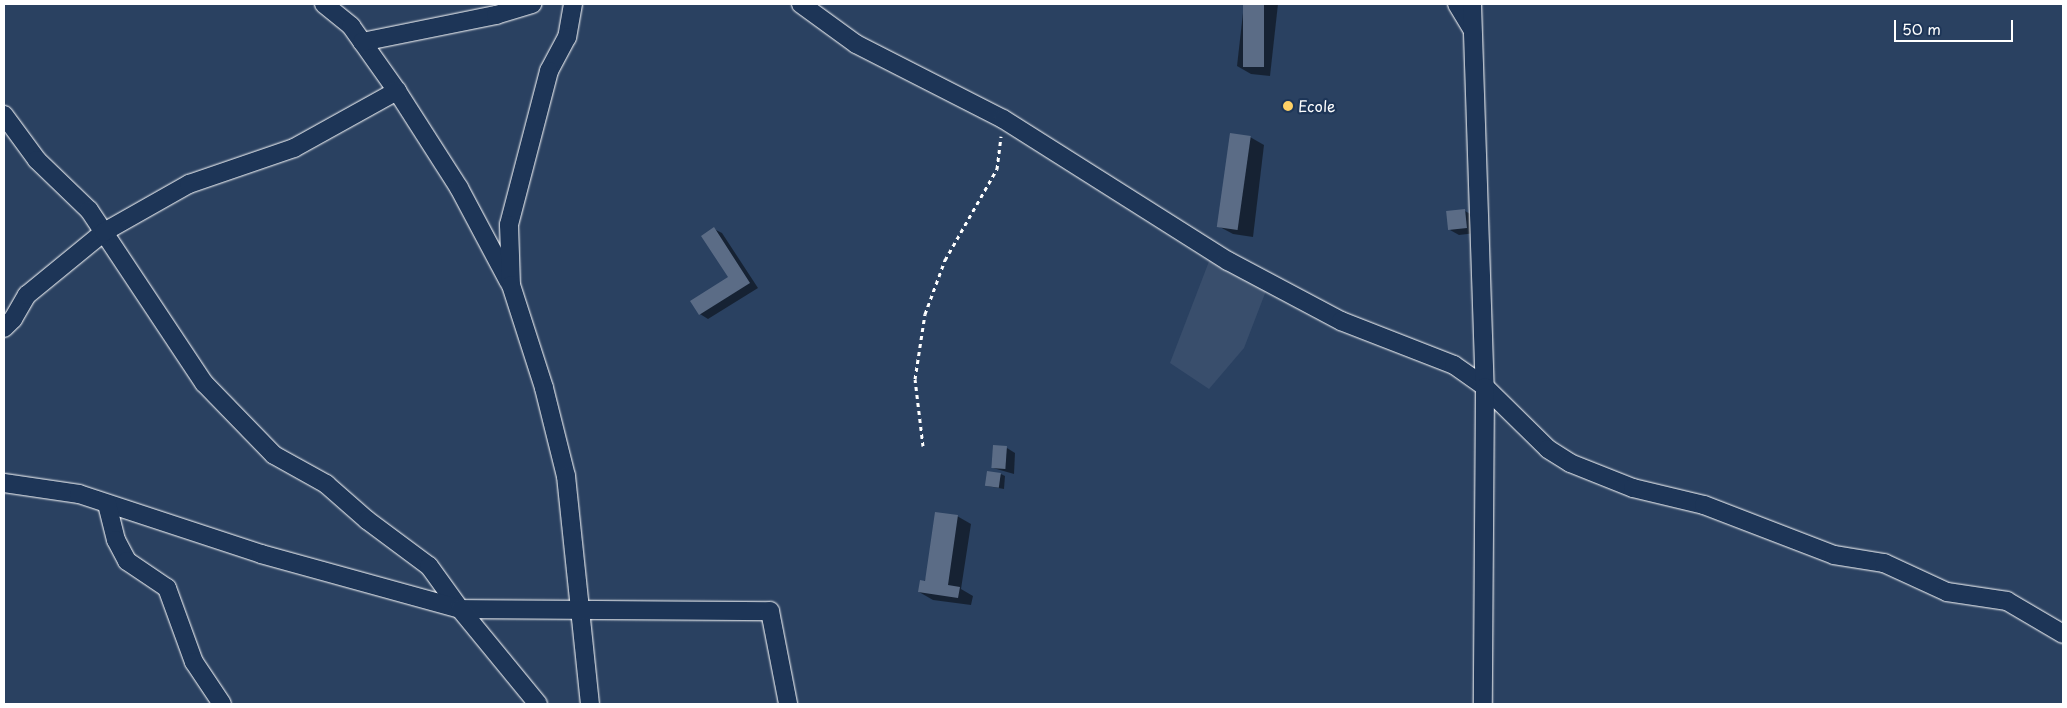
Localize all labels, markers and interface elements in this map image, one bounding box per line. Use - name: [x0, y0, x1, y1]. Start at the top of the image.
- scale bar: [1897, 10, 2016, 42]
- text: 50 m: [1902, 17, 1941, 40]
- place label: Ecole: [1298, 97, 1335, 115]
- marker: Ecole: [1282, 100, 1294, 112]

